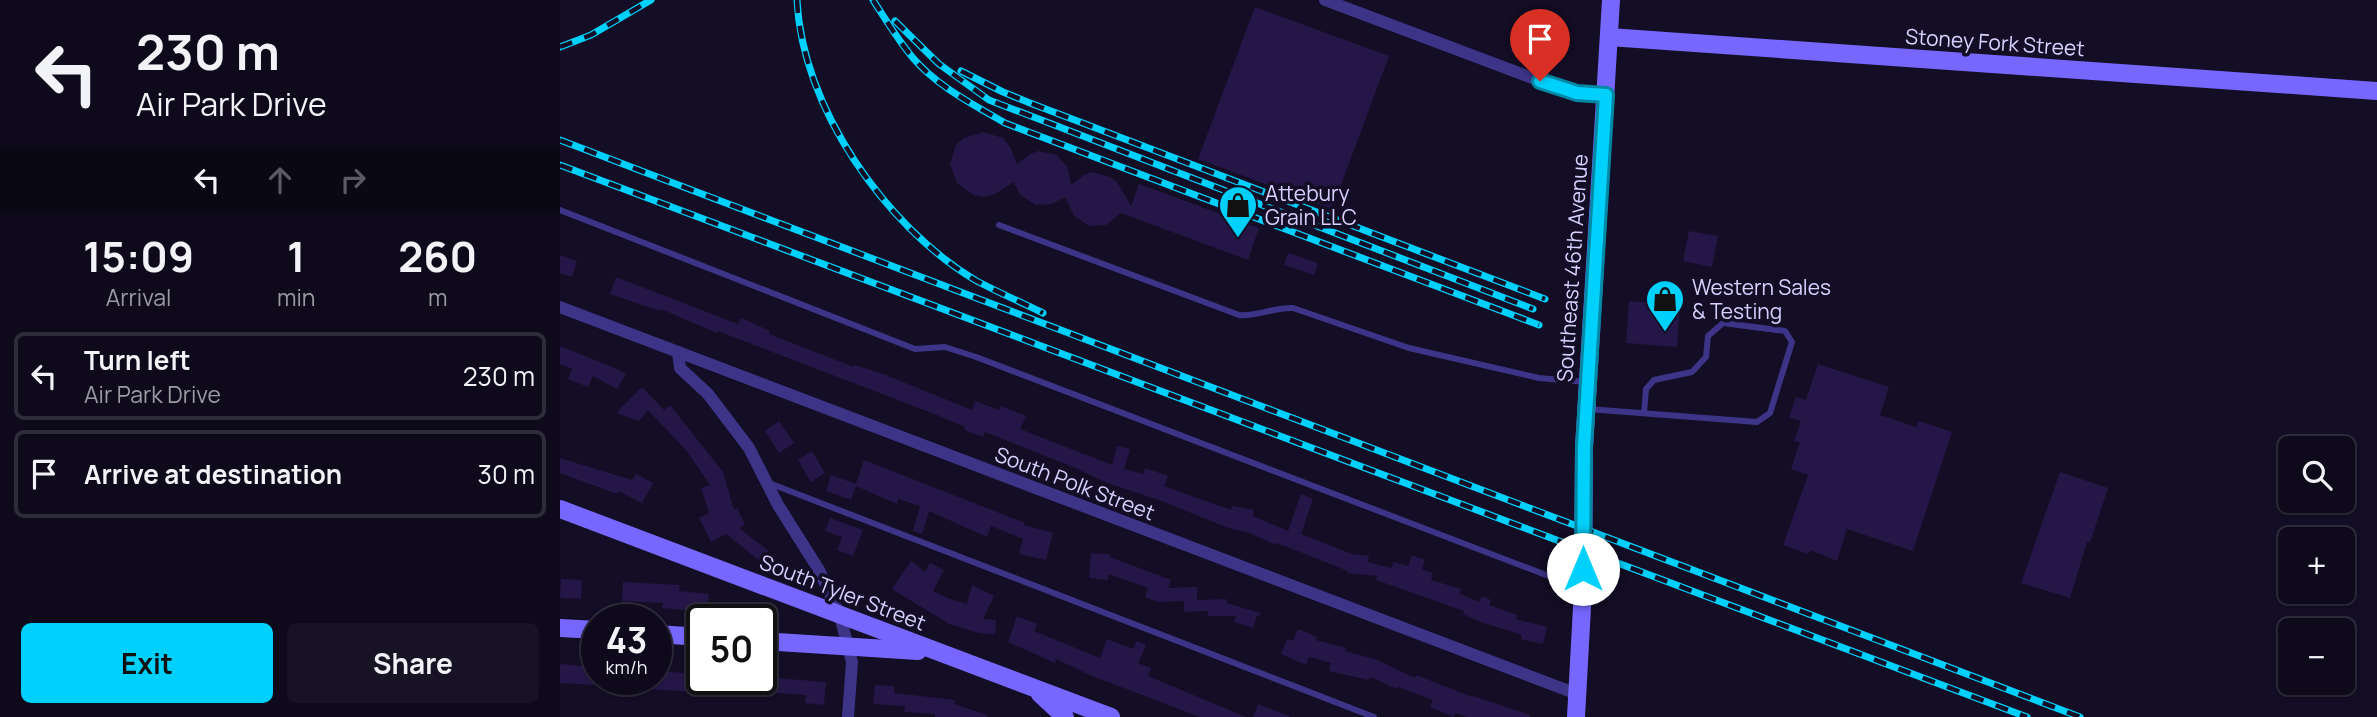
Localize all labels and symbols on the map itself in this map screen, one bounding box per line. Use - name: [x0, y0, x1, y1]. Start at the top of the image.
- pin: [1510, 9, 1570, 81]
- street label: Stoney Fork Street: [1904, 22, 2086, 62]
- street label: Southeast 46th Avenue: [1550, 153, 1594, 383]
- place label: Attebury Grain LLC: [1265, 179, 1357, 231]
- shop icon: Attebury Grain LLC: [1217, 184, 1259, 239]
- place label: Western Sales & Testing: [1692, 273, 1831, 325]
- shop icon: Western Sales & Testing: [1644, 278, 1686, 333]
- street label: South Polk Street: [991, 440, 1159, 526]
- position arrow: [1546, 532, 1620, 606]
- street label: South Tyler Street: [756, 547, 930, 637]
- speed limit sign: 50: [686, 604, 777, 695]

